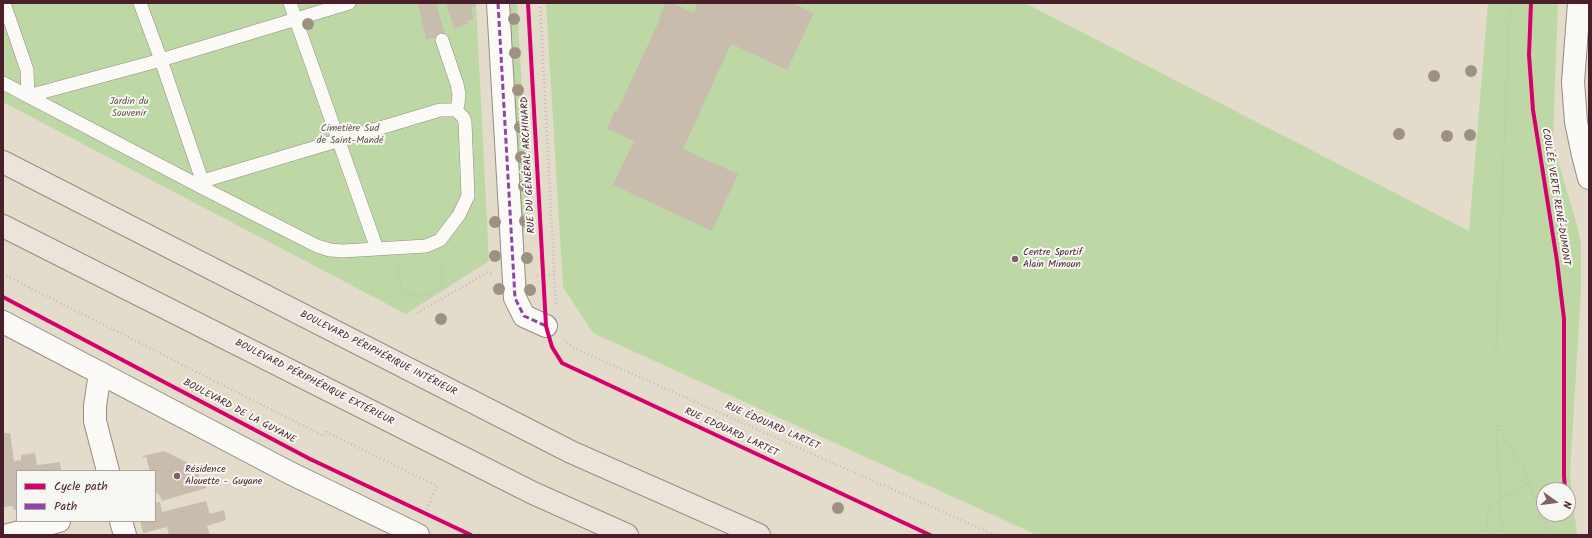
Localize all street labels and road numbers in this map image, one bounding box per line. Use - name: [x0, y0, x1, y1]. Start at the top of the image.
- street label: RUE DU GÉNÉRAL ARCHINARD: [519, 96, 539, 234]
- street label: COULÉE VERTE RENÉ-DUMONT: [1538, 127, 1572, 267]
- street label: BOULEVARD PÉRIPHÉRIQUE INTÉRIEUR: [298, 309, 458, 399]
- street label: BOULEVARD PÉRIPHÉRIQUE EXTÉRIEUR: [233, 338, 395, 428]
- street label: BOULEVARD DE LA GUYANE: [181, 377, 297, 447]
- street label: RUE ÉDOUARD LARTET: [723, 401, 821, 453]
- street label: RUE EDOUARD LARTET: [682, 406, 780, 460]

